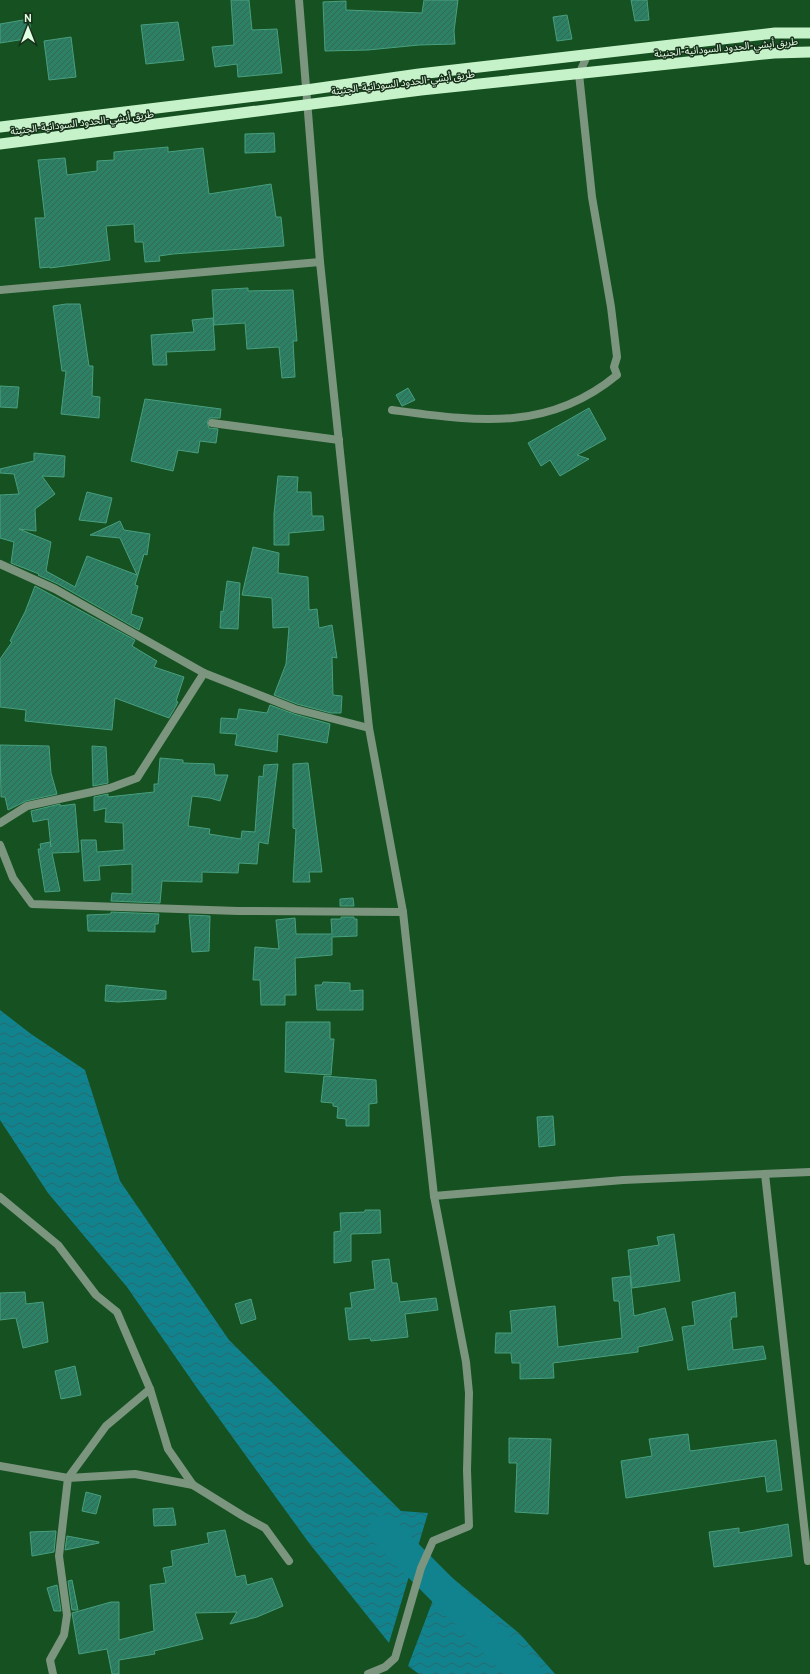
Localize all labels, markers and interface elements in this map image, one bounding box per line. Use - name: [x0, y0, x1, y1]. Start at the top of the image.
- north arrow: [8, 8, 48, 48]
- text: N: [24, 12, 32, 26]
- street label: طريق أبشي-الحدود السودانية-الجنينة: [654, 35, 799, 62]
- street label: طريق أبشي-الحدود السودانية-الجنينة: [331, 68, 476, 99]
- street label: طريق أبشي-الحدود السودانية-الجنينة: [10, 108, 155, 139]

